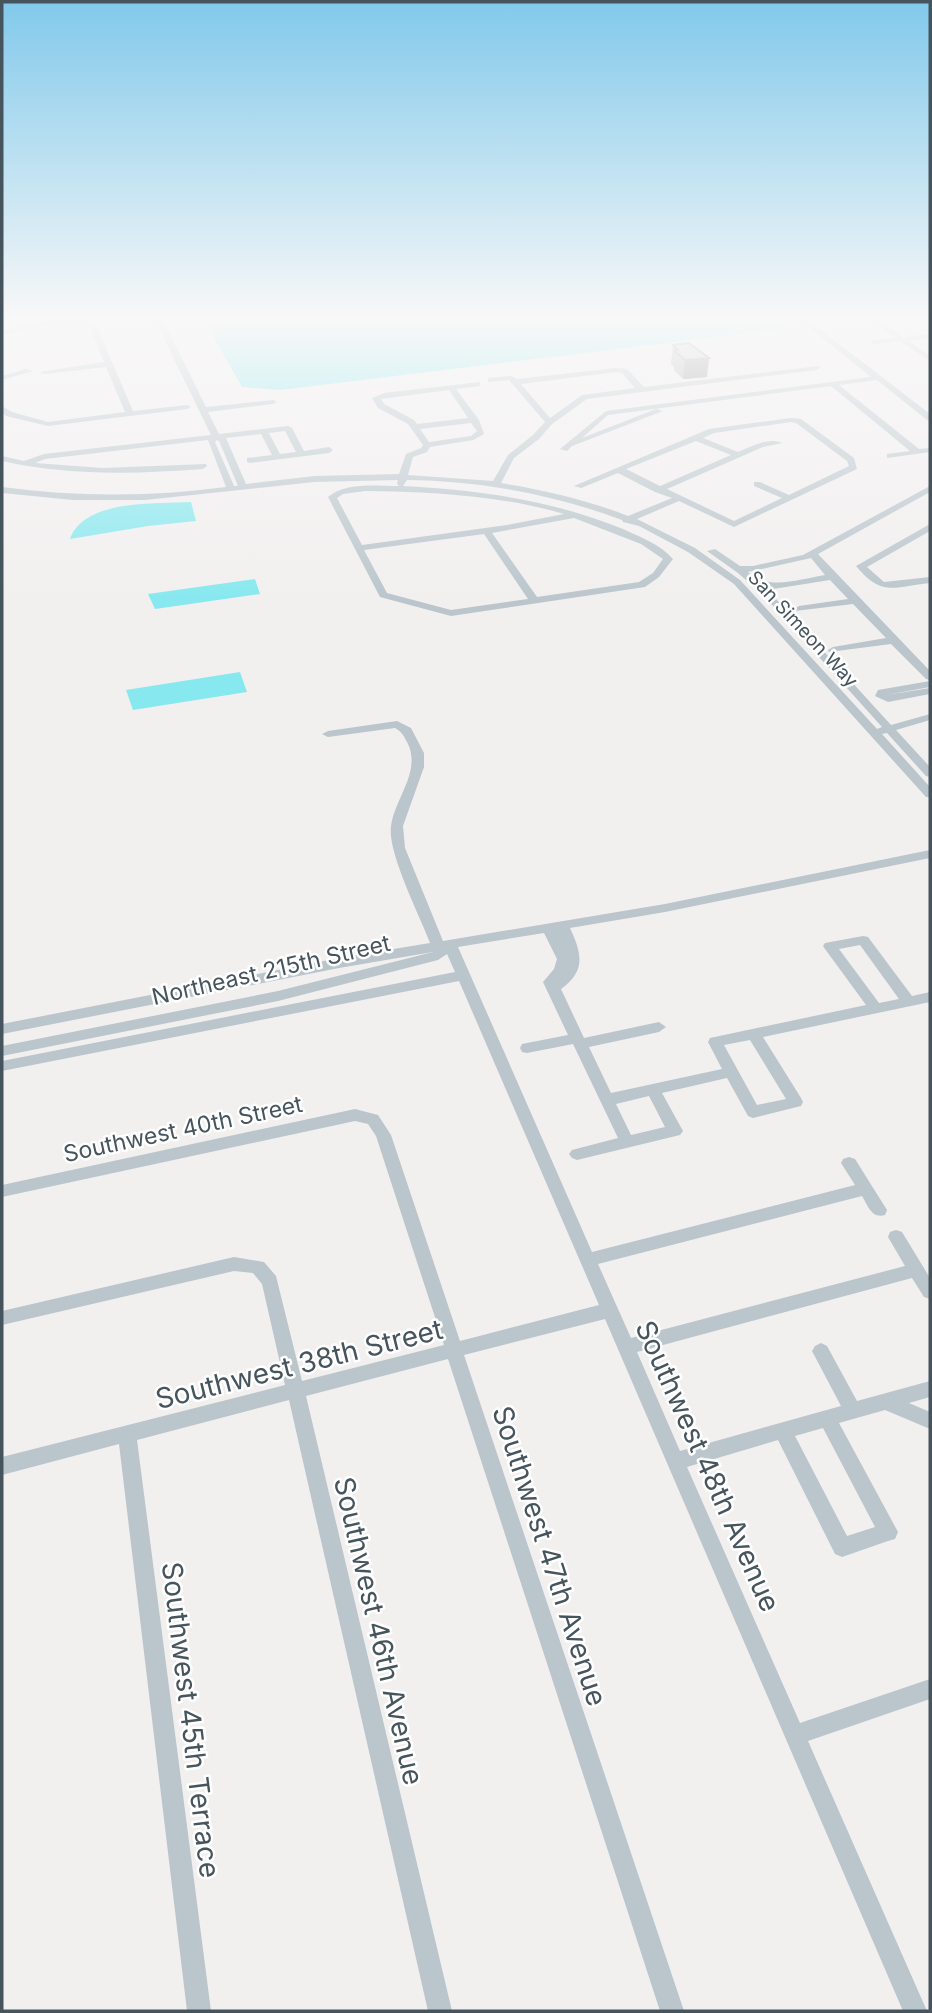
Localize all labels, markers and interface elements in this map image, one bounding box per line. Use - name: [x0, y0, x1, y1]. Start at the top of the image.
- street label: San Simeon Way: [743, 566, 863, 692]
- street label: Northeast 215th Street: [149, 929, 393, 1011]
- street label: Southwest 40th Street: [61, 1090, 305, 1168]
- street label: Southwest 38th Street: [152, 1312, 446, 1416]
- street label: Southwest 48th Avenue: [628, 1315, 788, 1617]
- street label: Southwest 47th Avenue: [485, 1402, 615, 1710]
- street label: Southwest 46th Avenue: [327, 1474, 431, 1788]
- street label: Southwest 45th Terrace: [155, 1560, 227, 1880]

